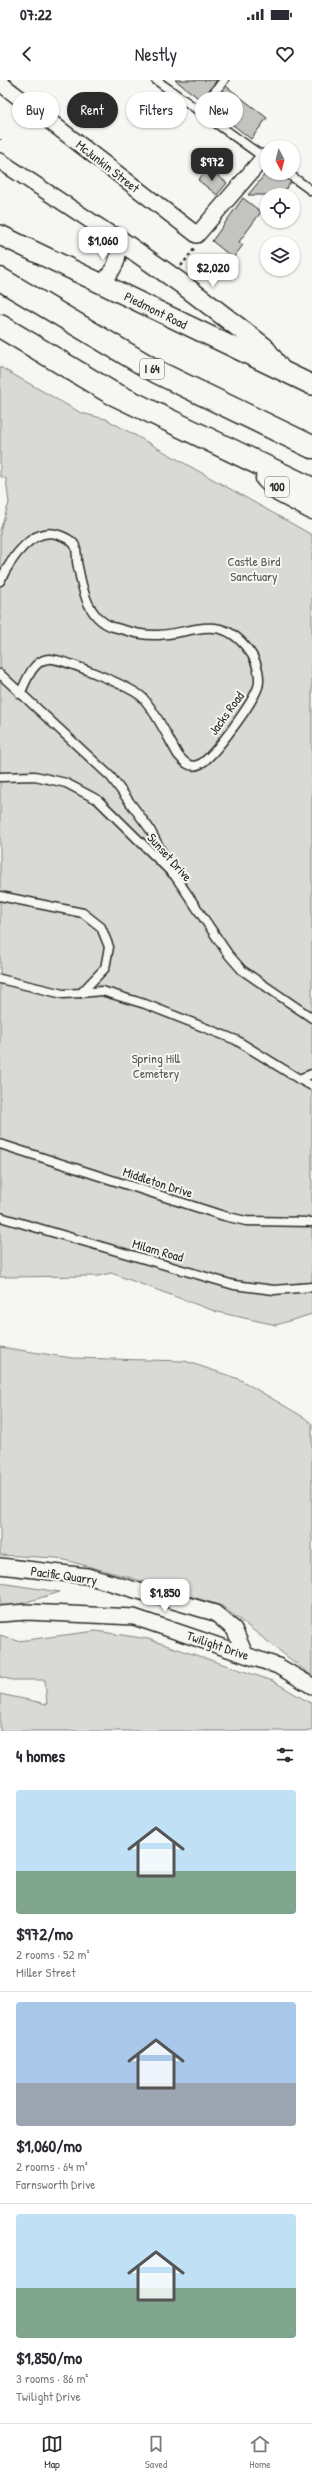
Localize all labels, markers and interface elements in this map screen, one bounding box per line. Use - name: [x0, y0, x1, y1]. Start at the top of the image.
- text: 07:22: [20, 4, 52, 25]
- text: Nestly: [135, 42, 177, 67]
- icon: back: [16, 43, 38, 65]
- icon: heart: [274, 43, 296, 65]
- chip: Buy: [12, 92, 59, 128]
- chip: Rent: [67, 92, 118, 128]
- chip: Filters: [126, 92, 187, 128]
- chip: New: [195, 92, 243, 128]
- street label: McJunkin Street: [72, 135, 144, 197]
- north arrow: [260, 140, 300, 180]
- map controls: [260, 140, 300, 276]
- pin: $972: [188, 148, 236, 182]
- text: $972: [200, 152, 224, 170]
- button: locate: [260, 188, 300, 228]
- pin: $1,060: [70, 227, 136, 261]
- text: $1,060: [88, 231, 118, 249]
- button: layers: [260, 236, 300, 276]
- pin: $2,020: [180, 254, 246, 288]
- text: $2,020: [196, 258, 230, 276]
- street label: Piedmont Road: [121, 287, 191, 333]
- road number: I 64: [140, 359, 164, 379]
- road number: 100: [265, 477, 289, 497]
- park label: Castle Bird Sanctuary: [228, 552, 280, 585]
- street label: Jacks Road: [204, 688, 248, 738]
- street label: Sunset Drive: [144, 829, 196, 885]
- park label: Spring Hill Cemetery: [132, 1049, 181, 1082]
- street label: Middleton Drive: [121, 1162, 195, 1202]
- street label: Milam Road: [130, 1234, 186, 1266]
- street label: Pacific Quarry: [30, 1561, 99, 1589]
- pin: $1,850: [132, 1579, 198, 1613]
- text: $1,850: [150, 1583, 180, 1601]
- street label: Twilight Drive: [185, 1626, 251, 1664]
- text: 4 homes: [16, 1744, 65, 1767]
- icon: filters: [274, 1744, 296, 1766]
- icon: home: [120, 1816, 192, 1888]
- text: $972/mo: [16, 1922, 73, 1945]
- text: 2 rooms · 52 m²: [16, 1945, 89, 1963]
- text: Miller Street: [16, 1963, 76, 1981]
- icon: home: [120, 2028, 192, 2100]
- text: $1,060/mo: [16, 2134, 82, 2157]
- text: 2 rooms · 64 m²: [16, 2157, 88, 2175]
- text: Farnsworth Drive: [16, 2175, 96, 2193]
- icon: home: [120, 2240, 192, 2312]
- text: $1,850/mo: [16, 2346, 82, 2369]
- text: 3 rooms · 86 m²: [16, 2369, 88, 2387]
- text: Twilight Drive: [16, 2387, 81, 2405]
- tab: Map: [41, 2433, 63, 2471]
- tab: Saved: [145, 2433, 167, 2471]
- tab: Home: [249, 2433, 271, 2471]

